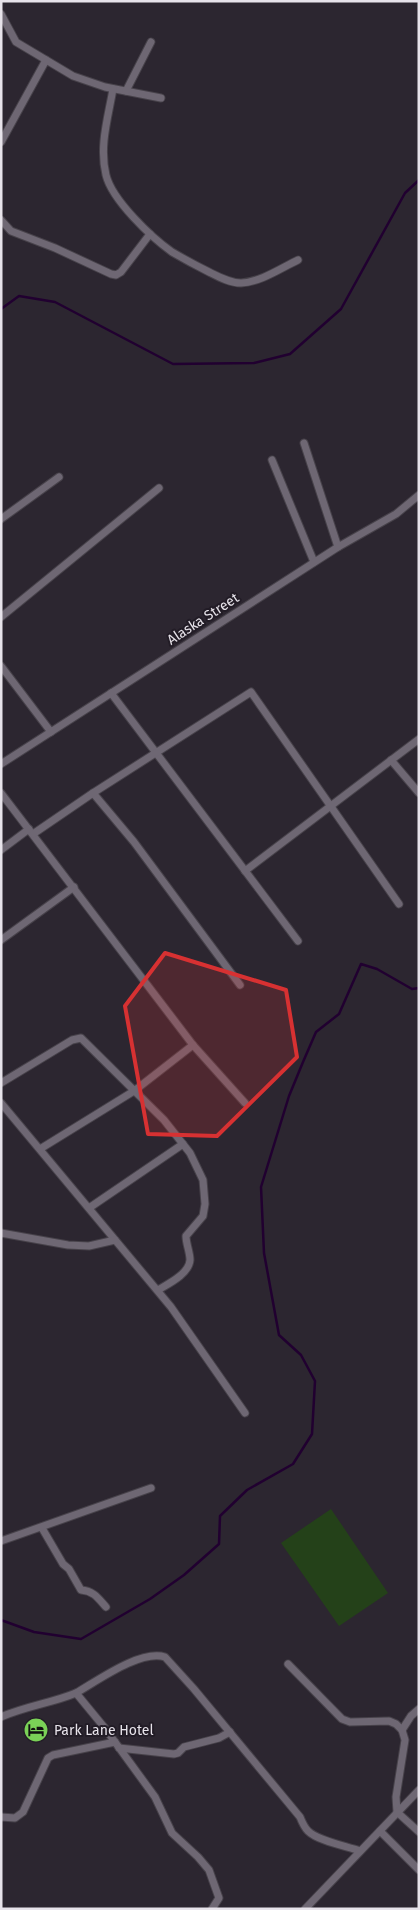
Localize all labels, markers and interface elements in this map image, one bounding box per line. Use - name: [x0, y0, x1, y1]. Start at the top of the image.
- street label: Alaska Street: [164, 589, 243, 649]
- hotel icon: Park Lane Hotel: [23, 1717, 49, 1743]
- place label: Park Lane Hotel: [54, 1722, 154, 1739]

